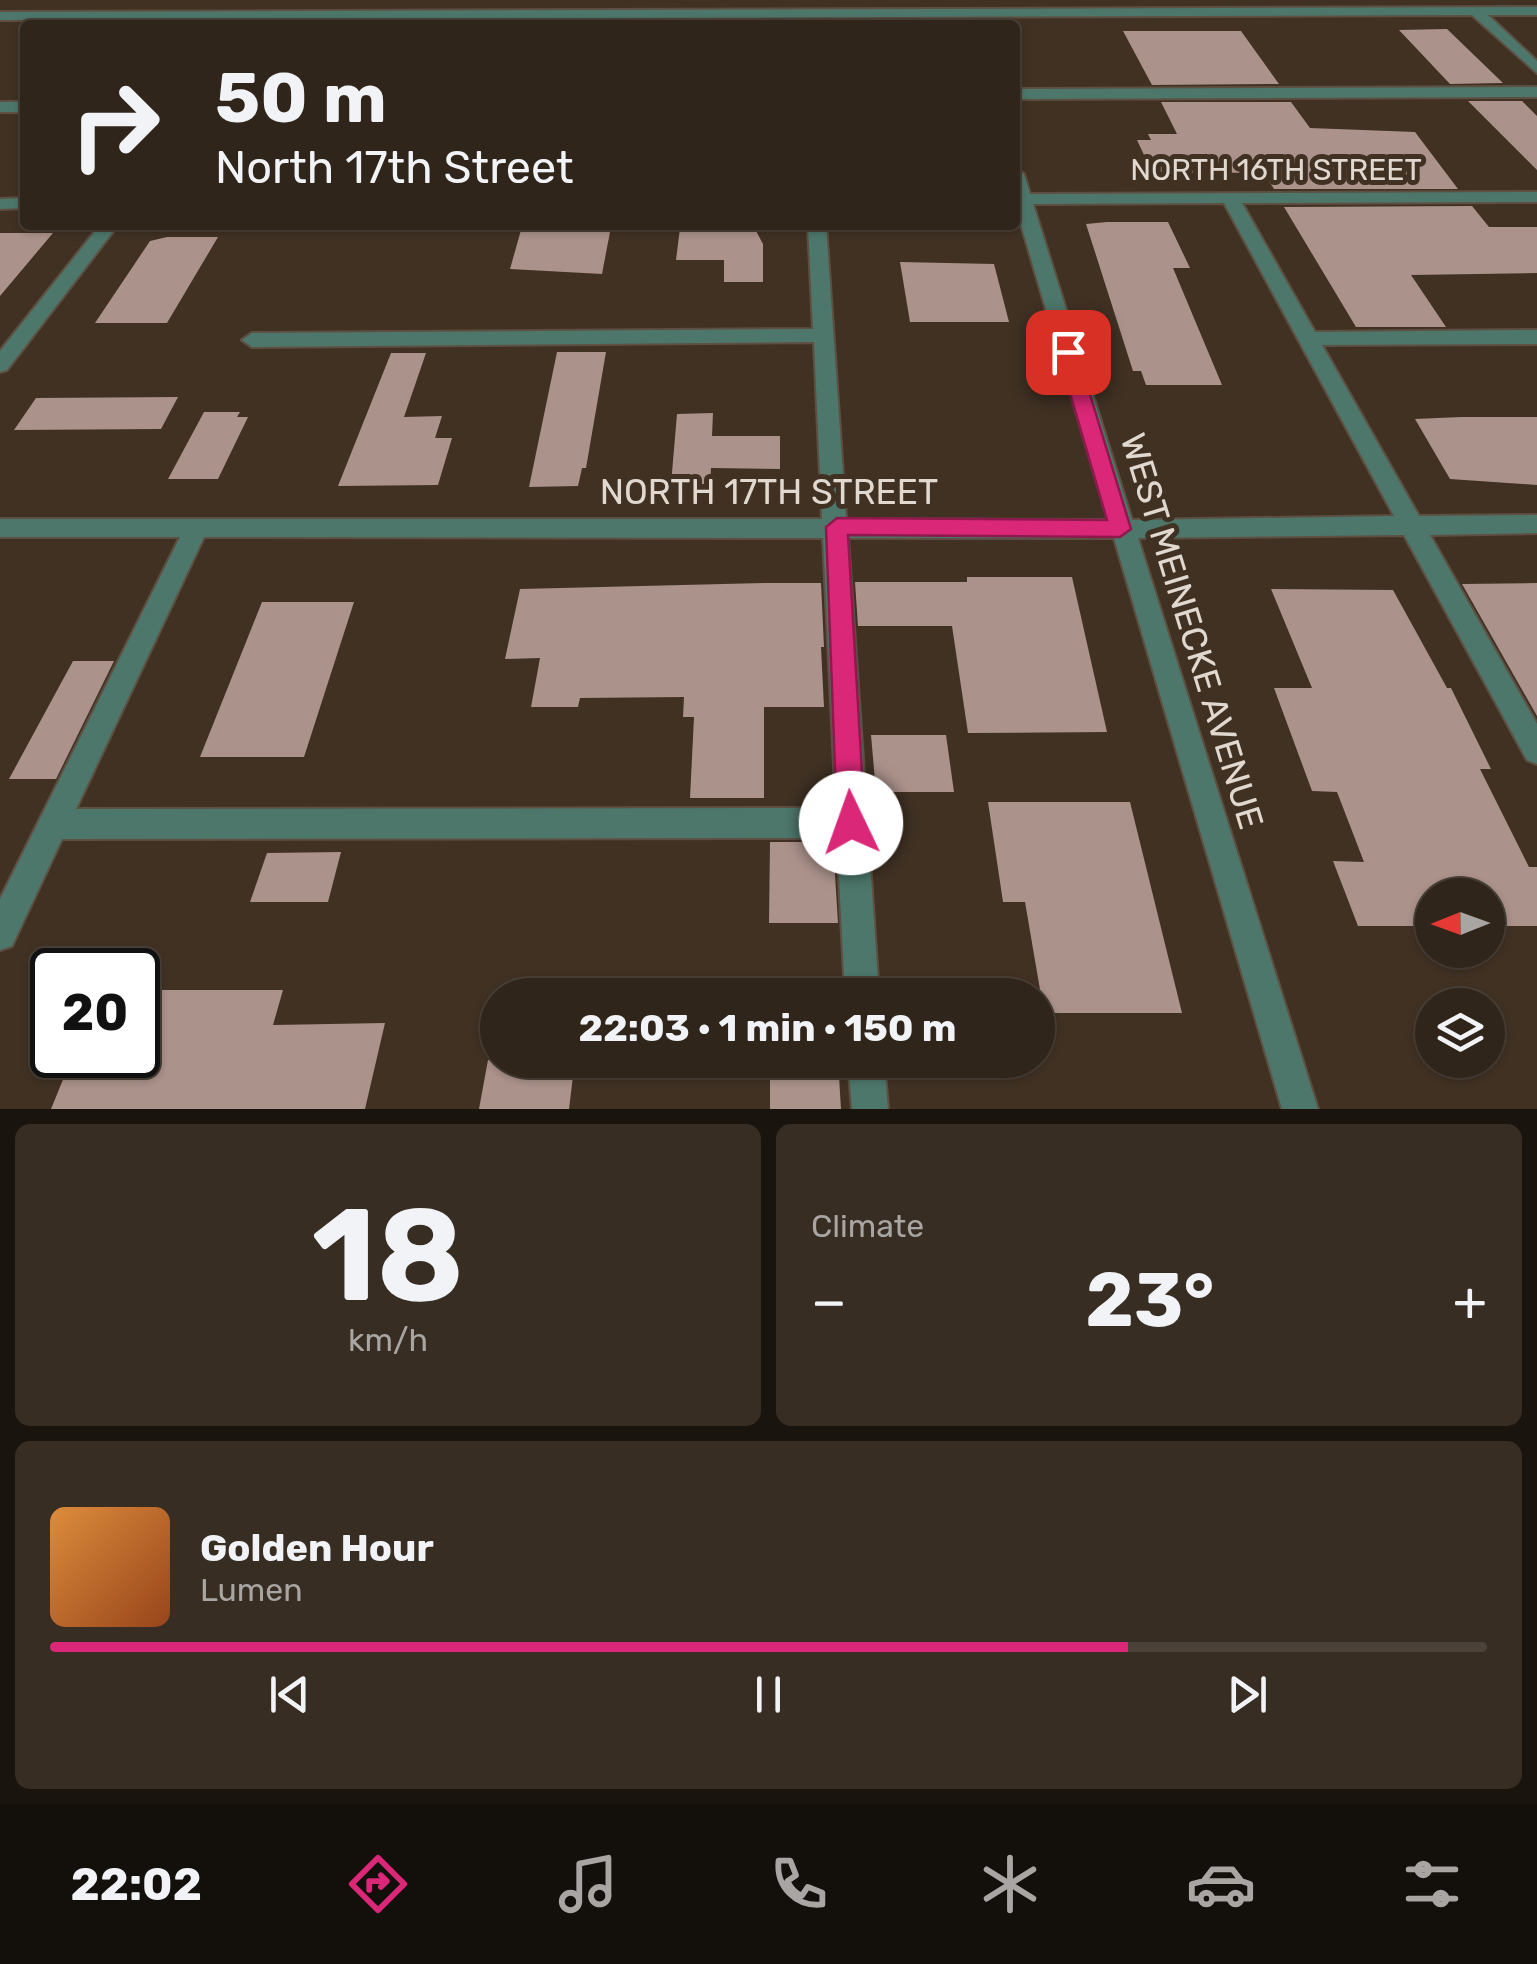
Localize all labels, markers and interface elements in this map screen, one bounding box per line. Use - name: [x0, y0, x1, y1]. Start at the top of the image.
- text: 50 m: [215, 57, 387, 140]
- icon: right: [50, 60, 180, 190]
- text: North 17th Street: [215, 141, 574, 194]
- street label: NORTH 16TH STREET: [1130, 152, 1422, 188]
- pin: [1026, 310, 1111, 395]
- icon: arrive: [1041, 325, 1096, 380]
- street label: WEST MEINECKE AVENUE: [1112, 428, 1272, 834]
- street label: NORTH 17TH STREET: [600, 471, 938, 513]
- position arrow: [799, 771, 903, 875]
- north arrow: [1415, 878, 1505, 968]
- map controls: [1415, 878, 1505, 1078]
- speed limit sign: 20: [30, 948, 160, 1078]
- button: layers: [1415, 988, 1505, 1078]
- text: 22:03 · 1 min · 150 m: [578, 1005, 957, 1051]
- text: 18: [312, 1178, 464, 1333]
- text: Climate: [811, 1207, 924, 1245]
- text: 23°: [1085, 1256, 1214, 1345]
- text: −: [811, 1269, 847, 1334]
- text: +: [1453, 1269, 1487, 1334]
- text: km/h: [348, 1321, 428, 1359]
- text: Golden Hour: [200, 1525, 434, 1571]
- text: Lumen: [200, 1571, 303, 1609]
- icon: previous: [262, 1667, 317, 1722]
- icon: pause: [741, 1667, 796, 1722]
- icon: next: [1220, 1667, 1275, 1722]
- icon: directions: [343, 1849, 413, 1919]
- icon: music: [553, 1849, 623, 1919]
- icon: phone: [764, 1849, 834, 1919]
- icon: climate: [975, 1849, 1045, 1919]
- icon: car: [1186, 1849, 1256, 1919]
- icon: filters: [1397, 1849, 1467, 1919]
- text: 22:02: [70, 1858, 202, 1911]

